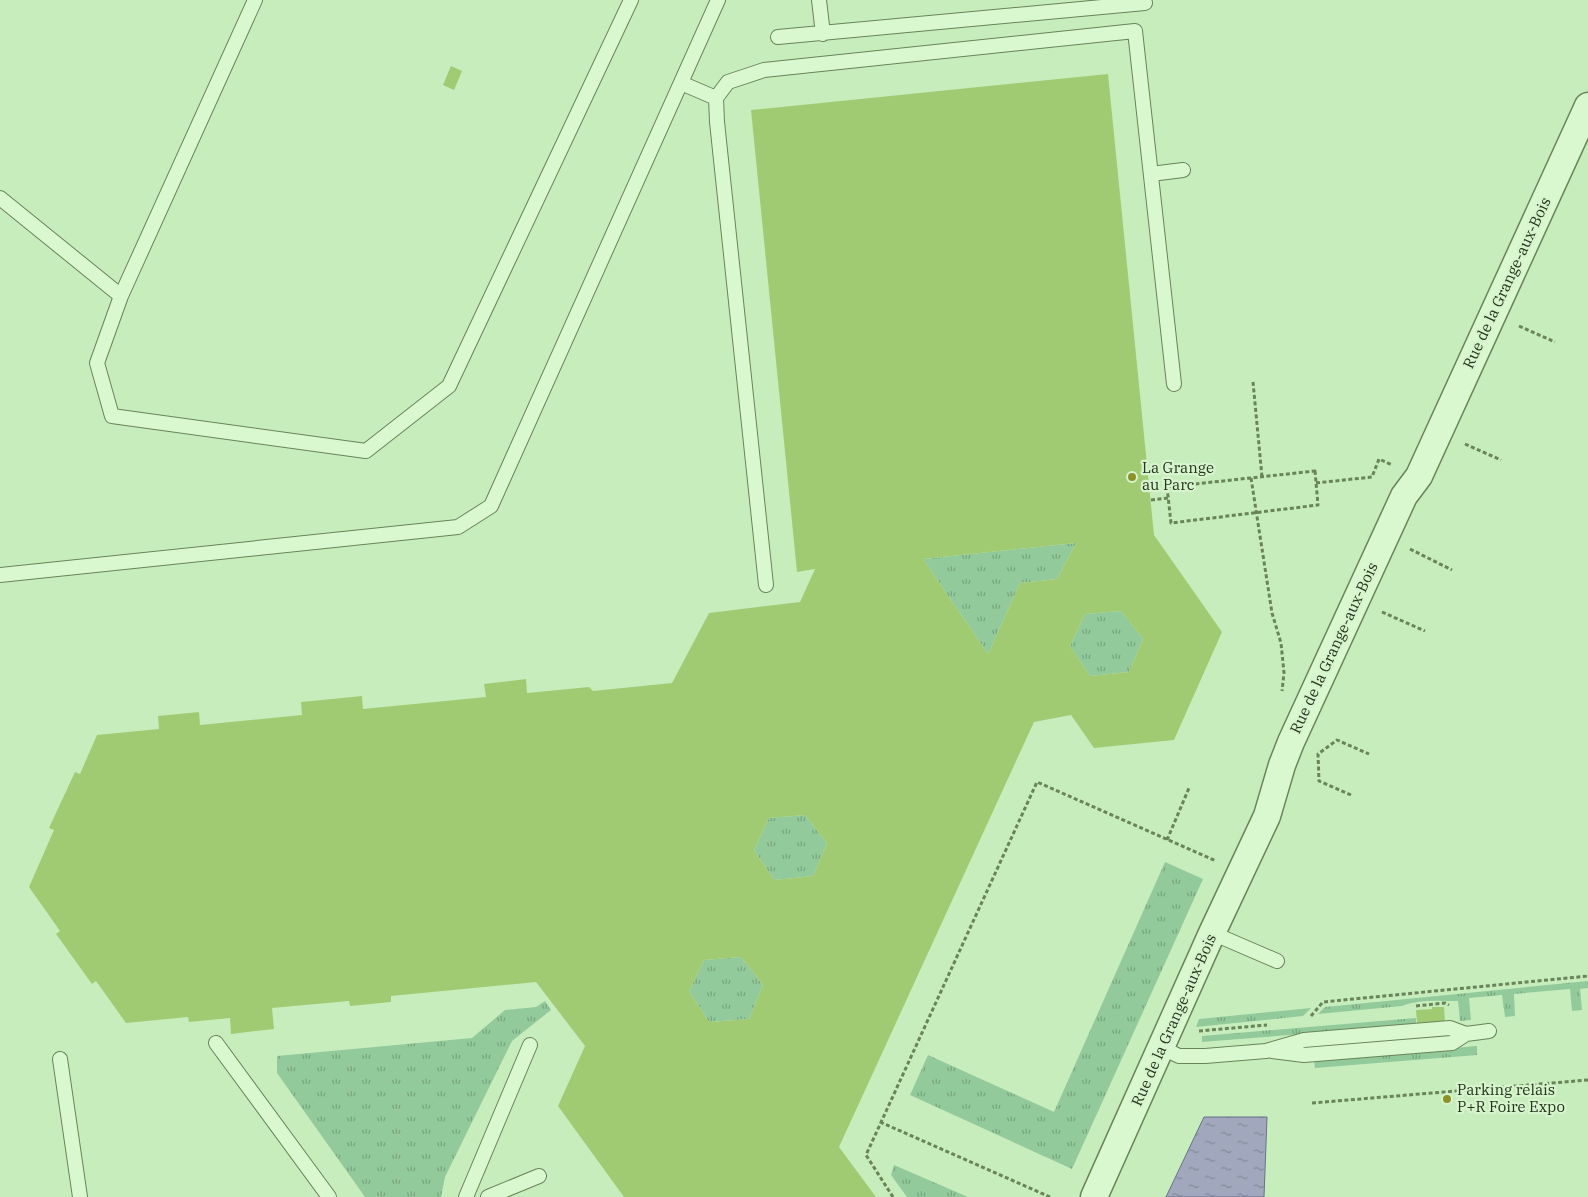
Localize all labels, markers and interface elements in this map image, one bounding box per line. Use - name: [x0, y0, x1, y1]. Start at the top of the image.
- street label: Rue de la Grange-aux-Bois: [1458, 194, 1555, 371]
- place label: La Grange au Parc: [1142, 458, 1214, 494]
- marker: La Grange au Parc: [1126, 471, 1138, 483]
- street label: Rue de la Grange-aux-Bois: [1285, 559, 1382, 736]
- street label: Rue de la Grange-aux-Bois: [1127, 931, 1220, 1109]
- place label: Parking relais P+R Foire Expo: [1457, 1080, 1565, 1116]
- marker: Parking relais P+R Foire Expo: [1441, 1093, 1453, 1105]

